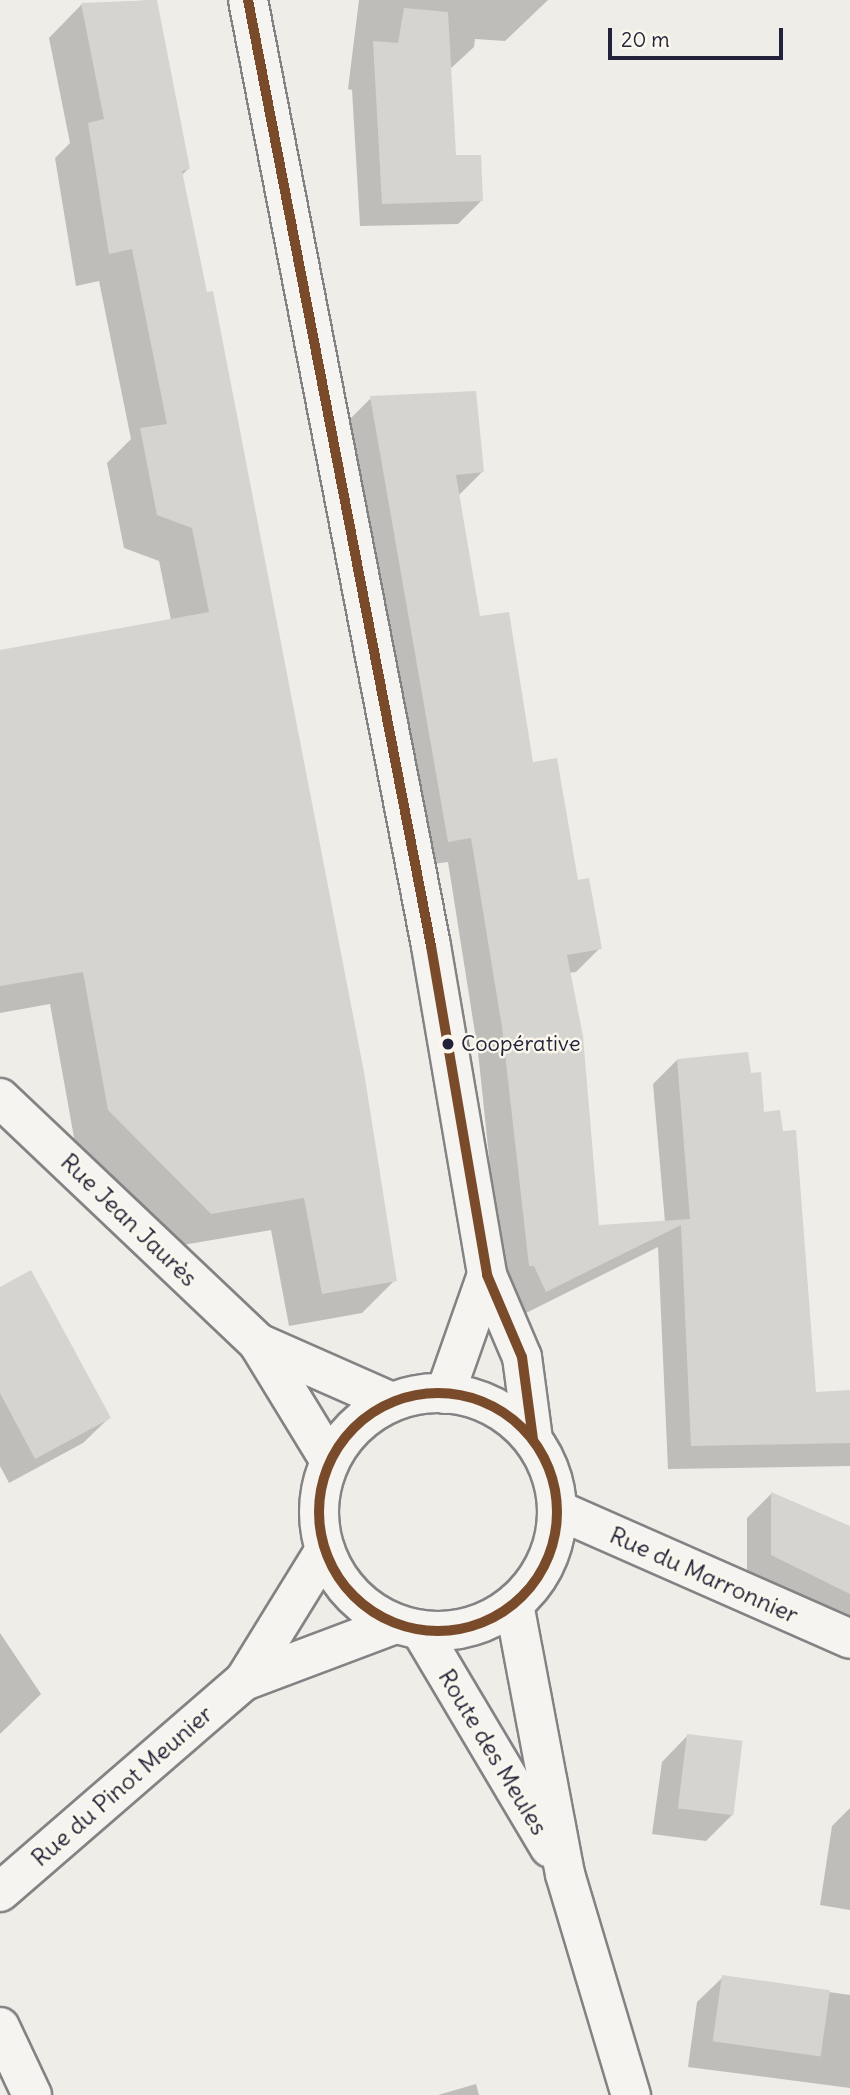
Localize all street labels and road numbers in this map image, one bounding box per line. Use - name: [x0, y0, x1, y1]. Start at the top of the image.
- street label: Rue Jean Jaurès: [55, 1148, 203, 1292]
- street label: Rue du Marronnier: [605, 1521, 803, 1629]
- street label: Route des Meules: [432, 1664, 554, 1840]
- street label: Rue du Pinot Meunier: [26, 1699, 218, 1873]

